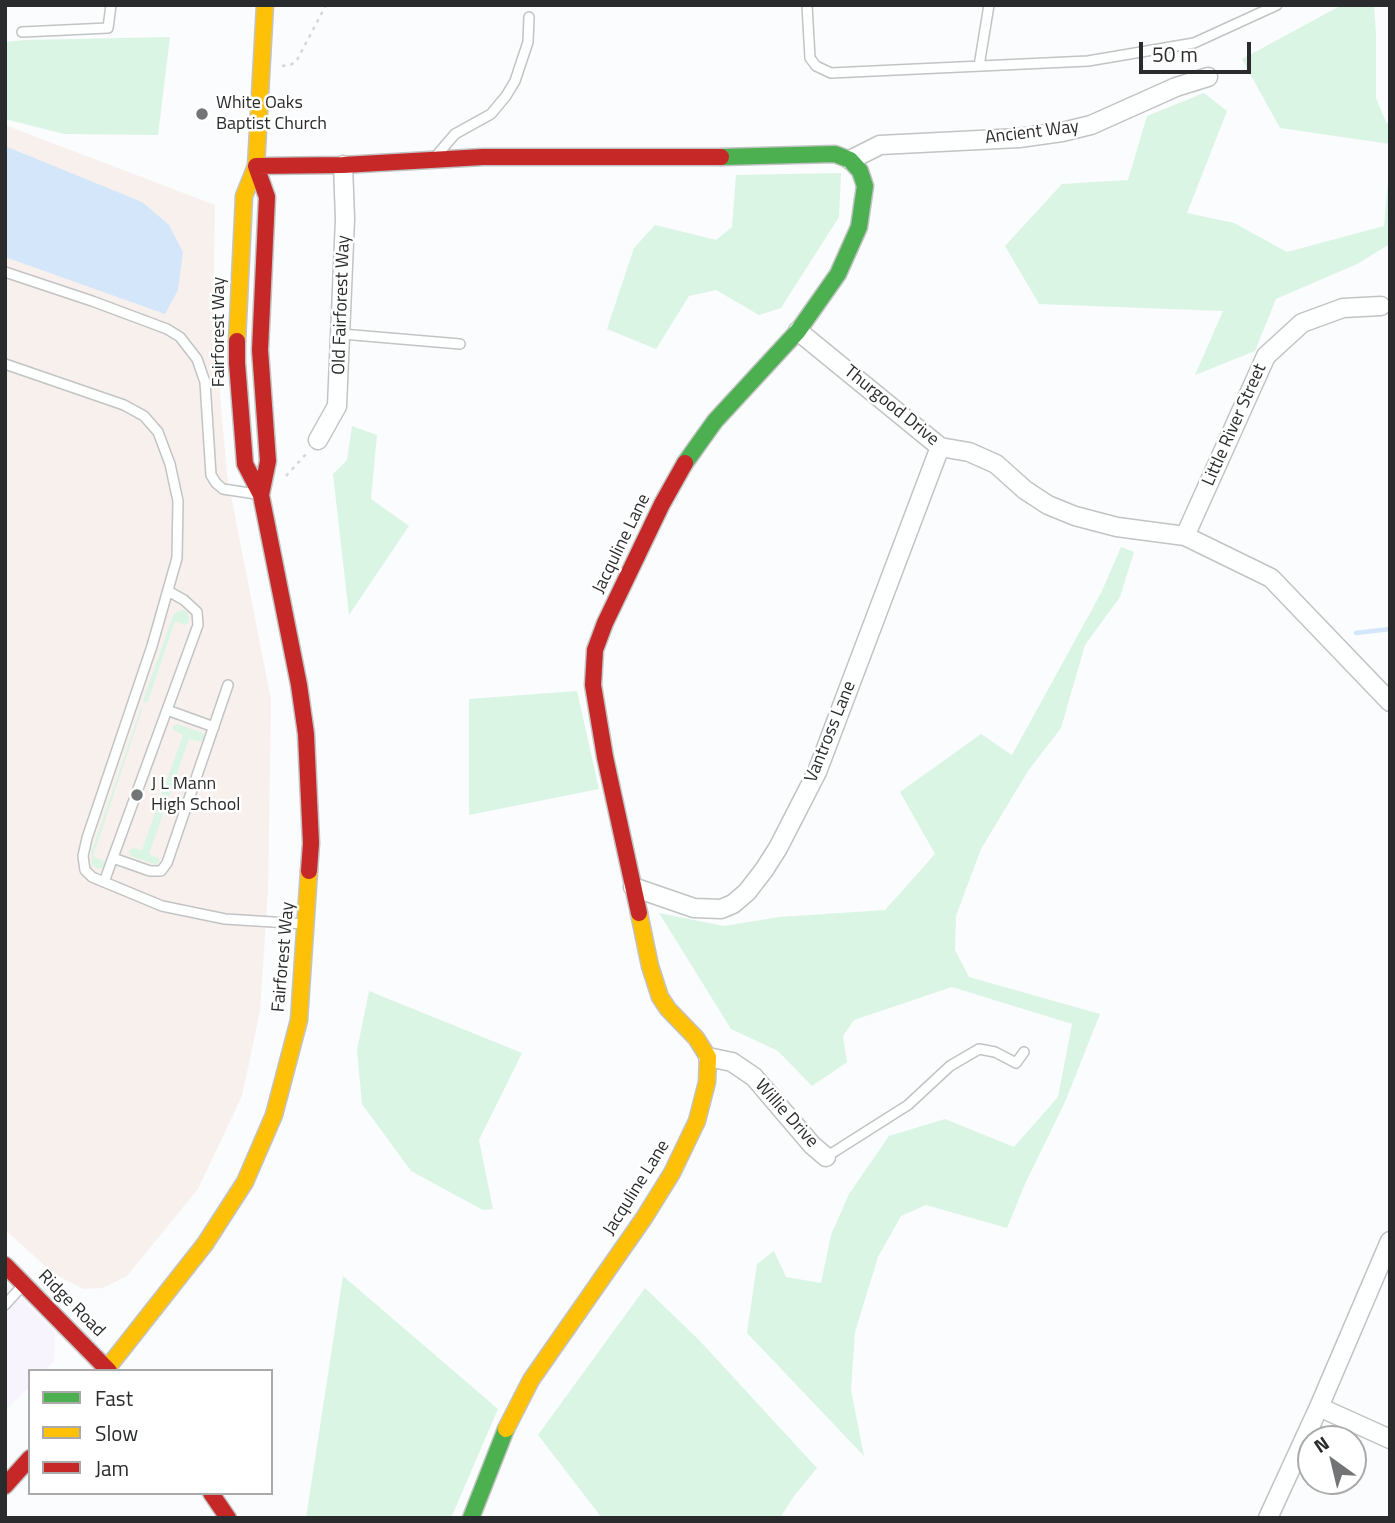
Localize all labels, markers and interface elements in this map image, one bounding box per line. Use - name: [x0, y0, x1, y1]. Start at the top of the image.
- scale bar: [1143, 28, 1255, 72]
- text: 50 m: [1152, 38, 1198, 70]
- place label: White Oaks Baptist Church: [216, 93, 327, 136]
- marker: White Oaks Baptist Church: [194, 106, 210, 122]
- street label: Ancient Way: [984, 117, 1080, 149]
- street label: Old Fairforest Way: [329, 235, 355, 375]
- street label: Fairforest Way: [209, 277, 231, 387]
- street label: Little River Street: [1198, 360, 1272, 490]
- street label: Thurgood Drive: [839, 361, 943, 451]
- street label: Jacquline Lane: [589, 491, 655, 597]
- street label: Vantross Lane: [801, 678, 861, 786]
- place label: J L Mann High School: [151, 774, 240, 816]
- marker: J L Mann High School: [129, 787, 145, 803]
- street label: Fairforest Way: [268, 901, 300, 1013]
- street label: Willie Drive: [750, 1075, 822, 1153]
- street label: Jacquline Lane: [599, 1136, 675, 1240]
- street label: Ridge Road: [33, 1266, 109, 1342]
- legend: [28, 1369, 273, 1495]
- text: Fast: [95, 1382, 133, 1414]
- text: Slow: [95, 1417, 138, 1449]
- north arrow: [1297, 1425, 1367, 1495]
- text: N: [1308, 1428, 1335, 1460]
- text: Jam: [95, 1452, 129, 1484]

